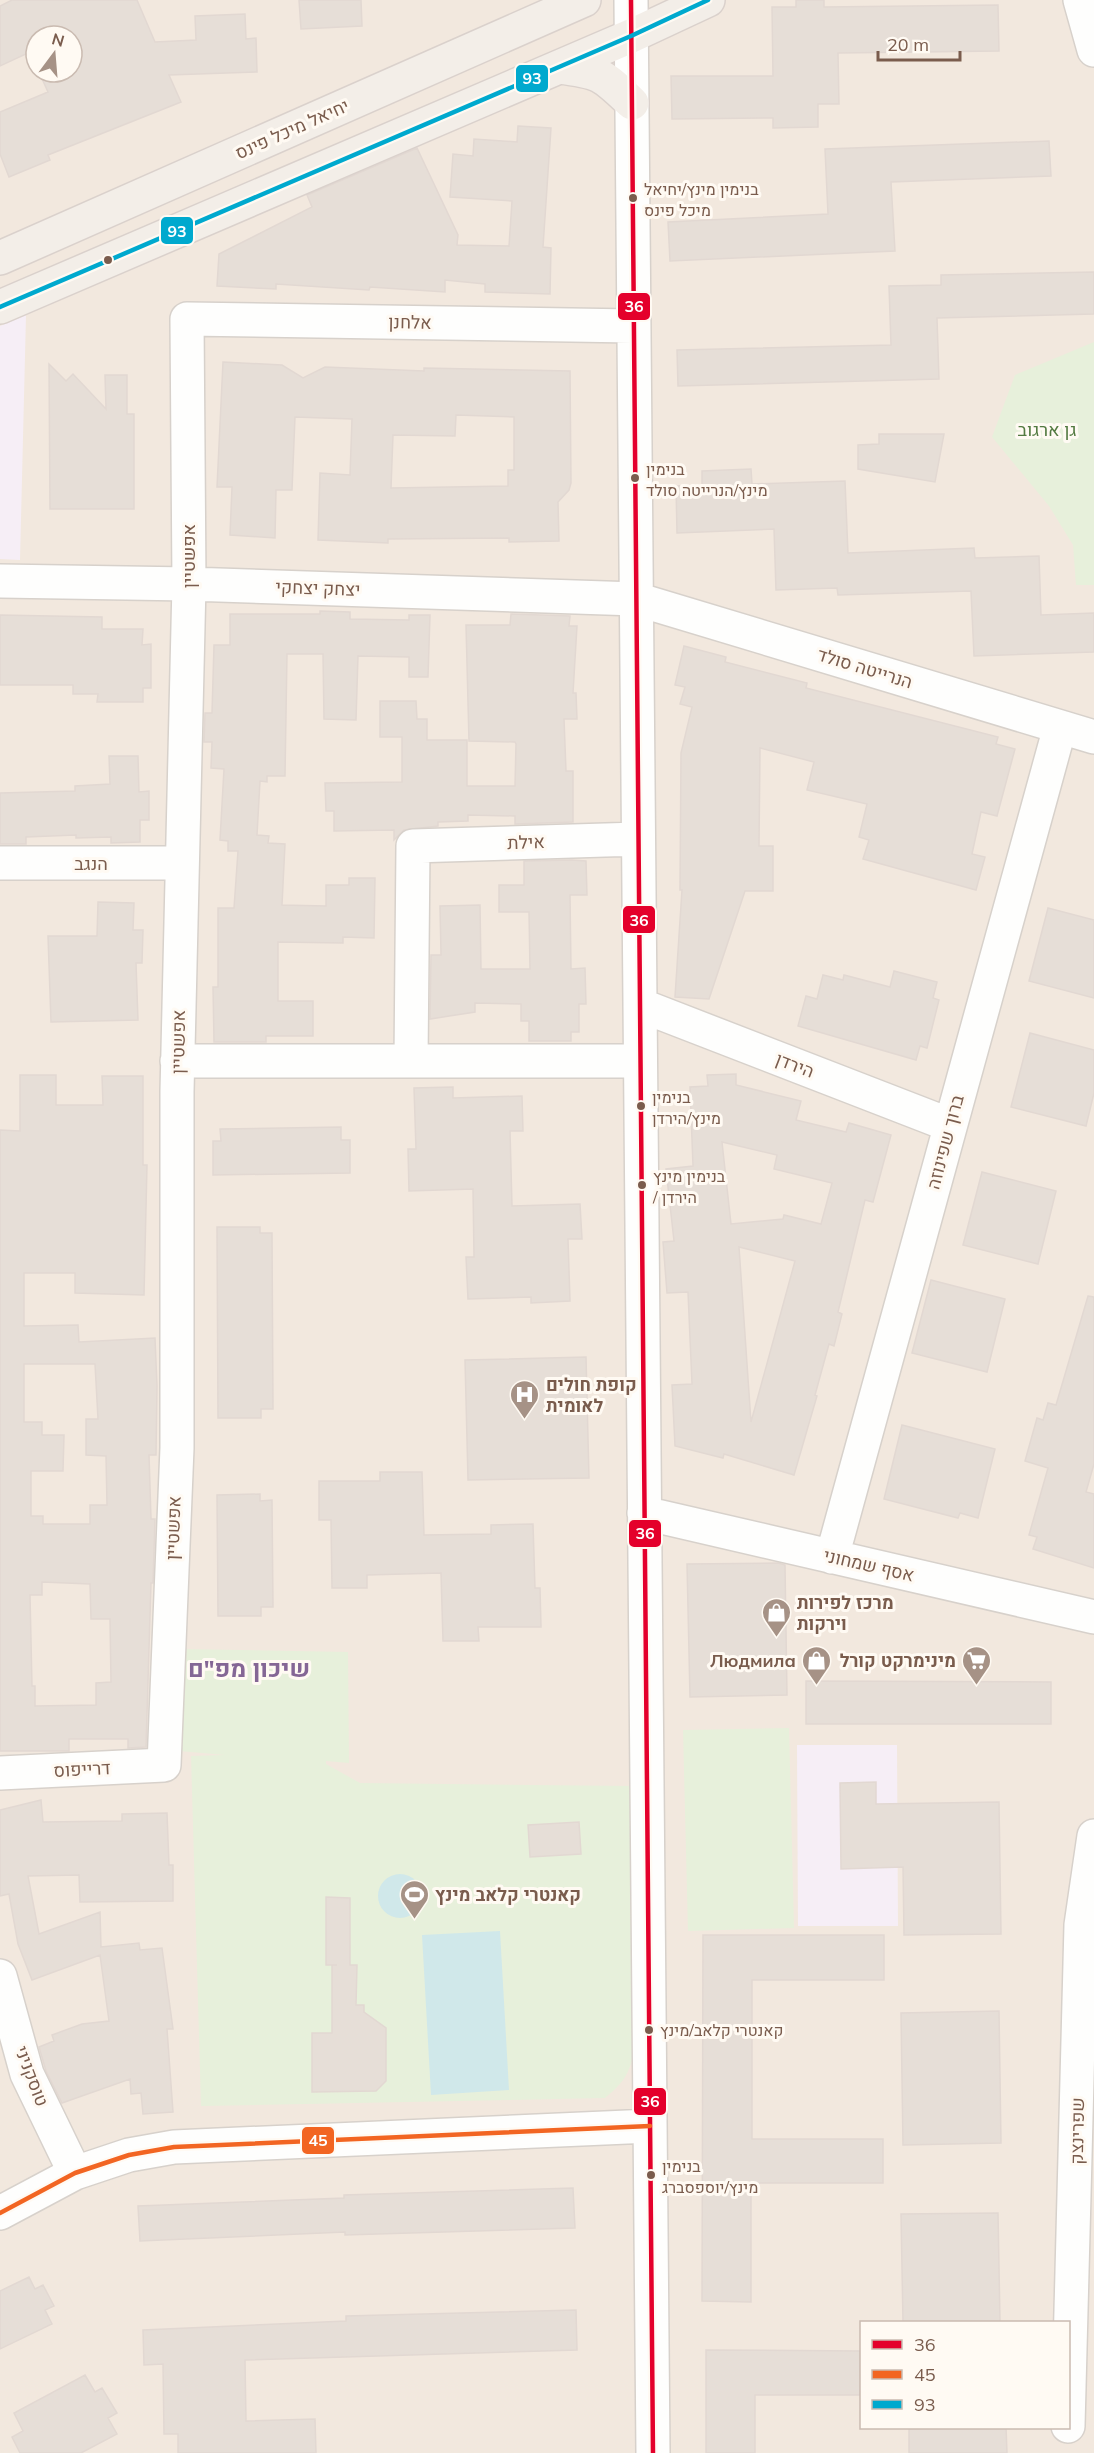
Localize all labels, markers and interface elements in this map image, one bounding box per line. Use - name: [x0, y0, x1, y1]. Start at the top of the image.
- north arrow: [24, 24, 84, 84]
- scale bar: [878, 24, 960, 62]
- text: N: [50, 28, 67, 51]
- text: 20 m: [887, 33, 929, 56]
- line badge: 93: [515, 64, 549, 93]
- text: 93: [522, 68, 542, 88]
- street label: יחיאל מיכל פינס: [231, 94, 353, 164]
- place label: בנימין מינץ/יחיאל מיכל פינס: [644, 179, 759, 220]
- marker: בנימין מינץ/יחיאל מיכל פינס: [627, 192, 639, 204]
- line badge: 93: [160, 216, 194, 245]
- text: 93: [167, 221, 187, 241]
- unlabelled marker: [102, 254, 114, 266]
- line badge: 36: [617, 292, 651, 321]
- text: 36: [624, 296, 644, 316]
- street label: אלחנן: [388, 310, 432, 334]
- park label: גן ארגוב: [1018, 418, 1077, 441]
- place label: בנימין מינץ/הנרייטה סולד: [646, 459, 768, 500]
- marker: בנימין מינץ/הנרייטה סולד: [629, 472, 641, 484]
- street label: אפשטיין: [177, 524, 200, 588]
- street label: יצחק יצחקי: [275, 575, 361, 601]
- street label: הנרייטה סולד: [814, 643, 916, 693]
- street label: אילת: [507, 830, 545, 854]
- street label: הנגב: [74, 852, 108, 875]
- line badge: 36: [622, 905, 656, 934]
- text: 36: [629, 910, 649, 930]
- street label: אפשטיין: [166, 1010, 190, 1074]
- street label: הירדן: [772, 1047, 818, 1083]
- place label: בנימין מינץ/הירדן: [652, 1087, 721, 1128]
- street label: ברוך שפינוזה: [921, 1092, 969, 1192]
- marker: בנימין מינץ/הירדן: [635, 1100, 647, 1112]
- place label: בנימין מינץ / הירדן: [652, 1166, 726, 1207]
- marker: בנימין מינץ / הירדן: [636, 1179, 648, 1191]
- place label: קופת חולים לאומית: [546, 1373, 637, 1417]
- hospital icon: קופת חולים לאומית: [509, 1378, 541, 1420]
- street label: אפשטיין: [160, 1495, 186, 1561]
- line badge: 36: [628, 1519, 662, 1548]
- text: 36: [635, 1523, 655, 1543]
- street label: אסף שמחוני: [821, 1543, 917, 1587]
- place label: מרכז לפירות וירקות: [797, 1591, 894, 1635]
- shop icon: מרכז לפירות וירקות: [760, 1596, 792, 1638]
- shop icon: Людмила: [801, 1644, 833, 1686]
- supermarket icon: מינימרקט קורל: [961, 1644, 993, 1686]
- place label: Людмила: [710, 1649, 796, 1672]
- place label: מינימרקט קורל: [840, 1649, 956, 1672]
- district label: שיכון מפ"ם: [188, 1653, 310, 1683]
- street label: דרייפוס: [53, 1756, 111, 1782]
- sports icon: קאנטרי קלאב מינץ: [398, 1878, 430, 1920]
- place label: קאנטרי קלאב מינץ: [435, 1883, 581, 1906]
- place label: קאנטרי קלאב/מינץ: [660, 2020, 784, 2040]
- marker: קאנטרי קלאב/מינץ: [643, 2024, 655, 2036]
- street label: טוסקניני: [10, 2042, 54, 2110]
- line badge: 36: [633, 2087, 667, 2116]
- text: 36: [640, 2091, 660, 2111]
- street label: שפרינצק: [1065, 2097, 1089, 2165]
- line badge: 45: [301, 2126, 335, 2155]
- text: 45: [308, 2130, 328, 2150]
- place label: בנימין מינץ/יוספסברג: [662, 2156, 758, 2197]
- marker: בנימין מינץ/יוספסברג: [645, 2169, 657, 2181]
- legend: [860, 2321, 1070, 2429]
- text: 36: [914, 2333, 936, 2356]
- text: 45: [914, 2363, 936, 2386]
- text: 93: [914, 2393, 936, 2416]

